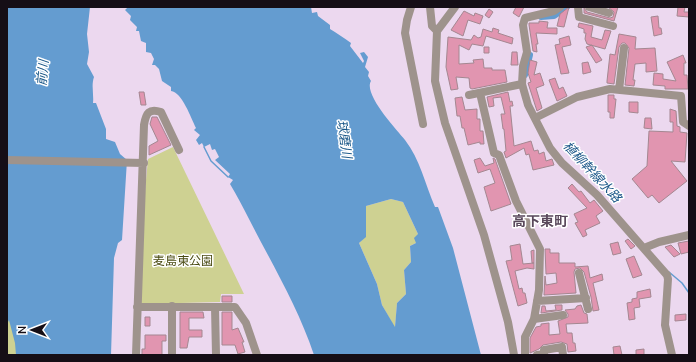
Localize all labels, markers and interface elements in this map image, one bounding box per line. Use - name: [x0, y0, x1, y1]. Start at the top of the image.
- water label: 前川: [33, 57, 53, 87]
- water label: 球磨川: [332, 118, 356, 162]
- water label: 植柳幹線水路: [559, 137, 626, 207]
- district label: 高下東町: [512, 212, 568, 231]
- park label: 麦島東公園: [153, 253, 213, 269]
- north arrow: [12, 310, 52, 350]
- text: N: [15, 326, 30, 334]

